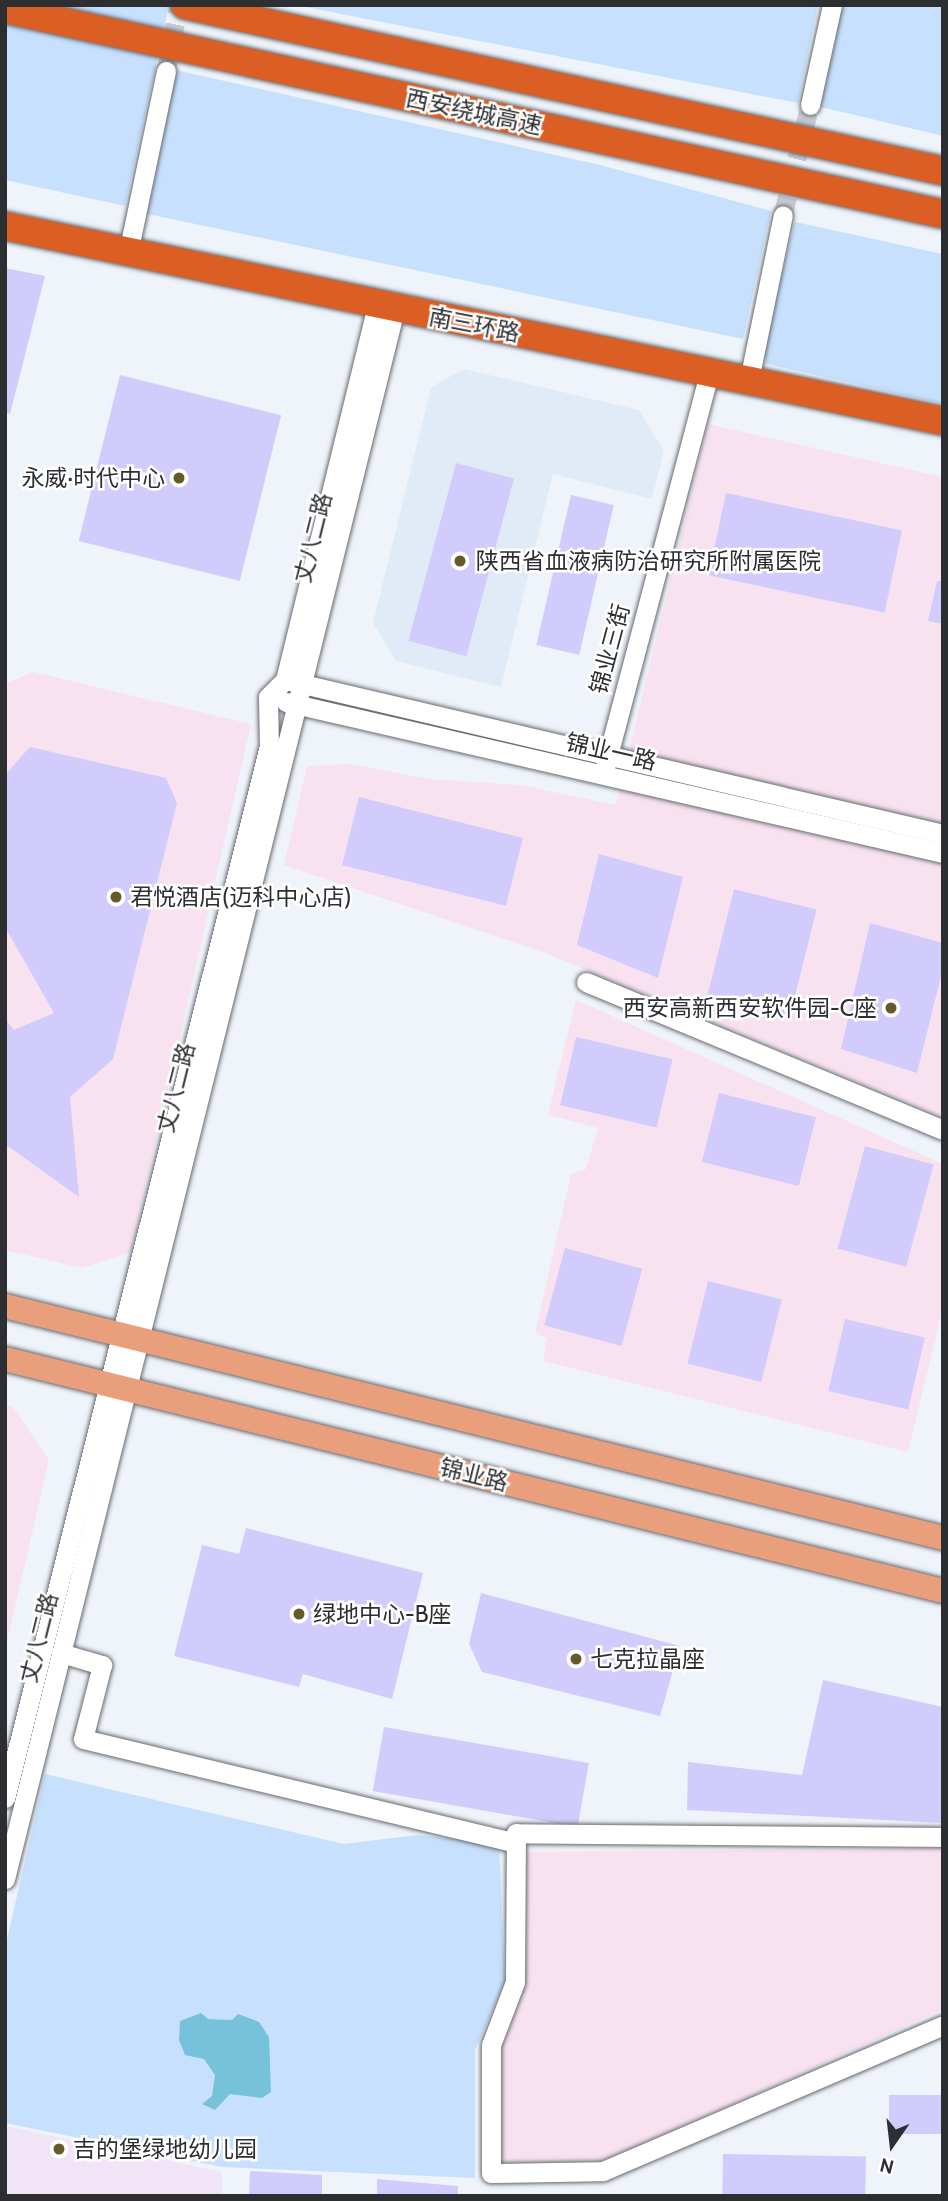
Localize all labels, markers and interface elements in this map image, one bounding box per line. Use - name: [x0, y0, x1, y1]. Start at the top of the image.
- street label: 西安绕城高速: [404, 84, 544, 140]
- street label: 南三环路: [426, 303, 522, 347]
- place label: 永威·时代中心: [22, 464, 165, 492]
- marker: 永威·时代中心: [171, 470, 187, 486]
- street label: 丈八二路: [288, 490, 338, 586]
- place label: 陕西省血液病防治研究所附属医院: [476, 547, 821, 575]
- marker: 陕西省血液病防治研究所附属医院: [450, 551, 470, 571]
- street label: 锦业三街: [585, 601, 635, 697]
- street label: 锦业一路: [563, 728, 659, 776]
- place label: 君悦酒店(迈科中心店): [130, 883, 351, 911]
- marker: 君悦酒店(迈科中心店): [108, 889, 124, 905]
- place label: 西安高新西安软件园-C座: [623, 994, 877, 1022]
- marker: 西安高新西安软件园-C座: [883, 1000, 899, 1016]
- street label: 丈八二路: [151, 1040, 201, 1136]
- street label: 锦业路: [437, 1453, 511, 1497]
- street label: 丈八二路: [14, 1590, 64, 1686]
- place label: 绿地中心-B座: [313, 1600, 451, 1628]
- marker: 绿地中心-B座: [291, 1606, 307, 1622]
- place label: 七克拉晶座: [590, 1645, 705, 1673]
- marker: 七克拉晶座: [568, 1651, 584, 1667]
- north arrow: [857, 2110, 927, 2180]
- place label: 吉的堡绿地幼儿园: [73, 2135, 257, 2163]
- marker: 吉的堡绿地幼儿园: [51, 2141, 67, 2157]
- text: N: [877, 2153, 896, 2179]

